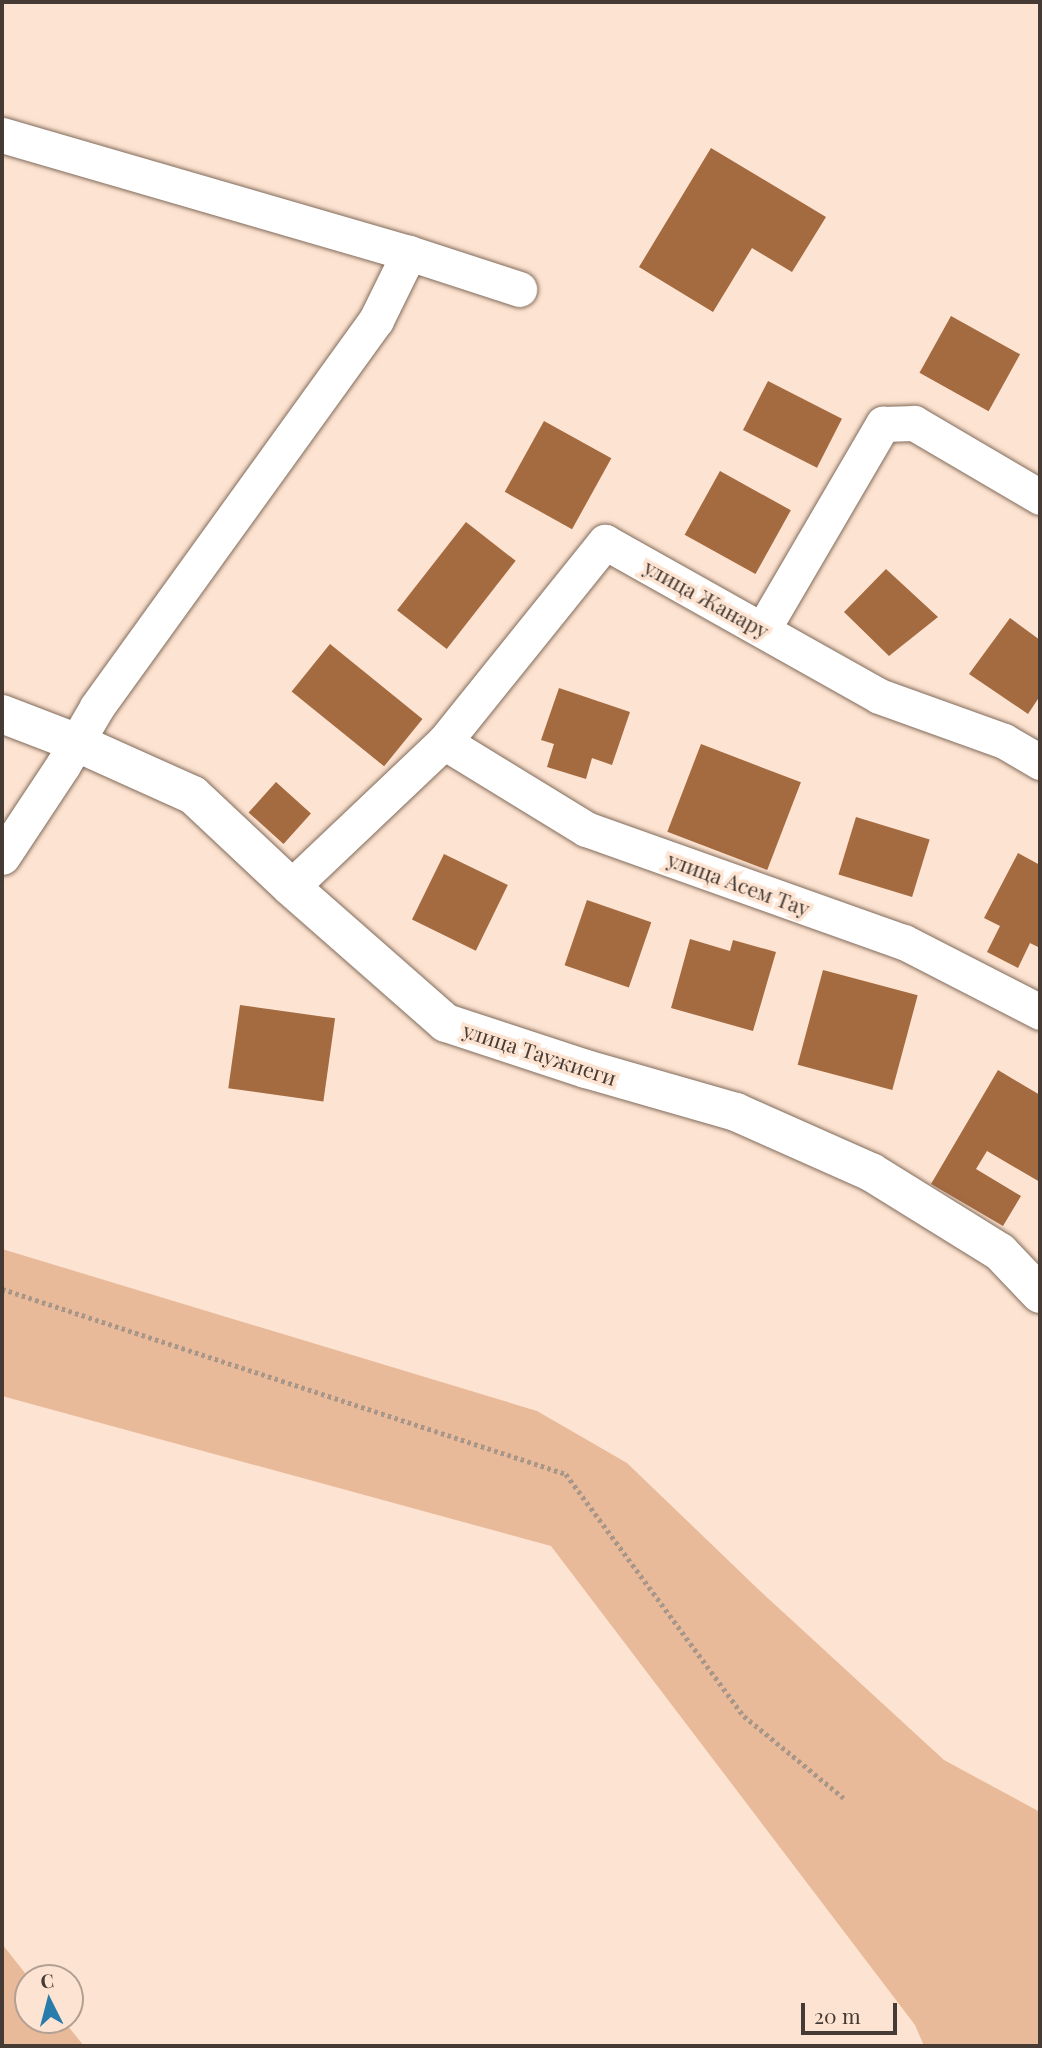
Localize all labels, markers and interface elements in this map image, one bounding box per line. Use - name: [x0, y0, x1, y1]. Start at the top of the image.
- street label: улица Жанару: [640, 553, 774, 643]
- street label: улица Асем Тау: [664, 846, 814, 920]
- street label: улица Таужиеги: [460, 1016, 620, 1090]
- north arrow: [14, 1964, 84, 2034]
- text: С: [39, 1966, 55, 1994]
- scale bar: [804, 1988, 900, 2032]
- text: 20 m: [814, 2001, 861, 2029]

